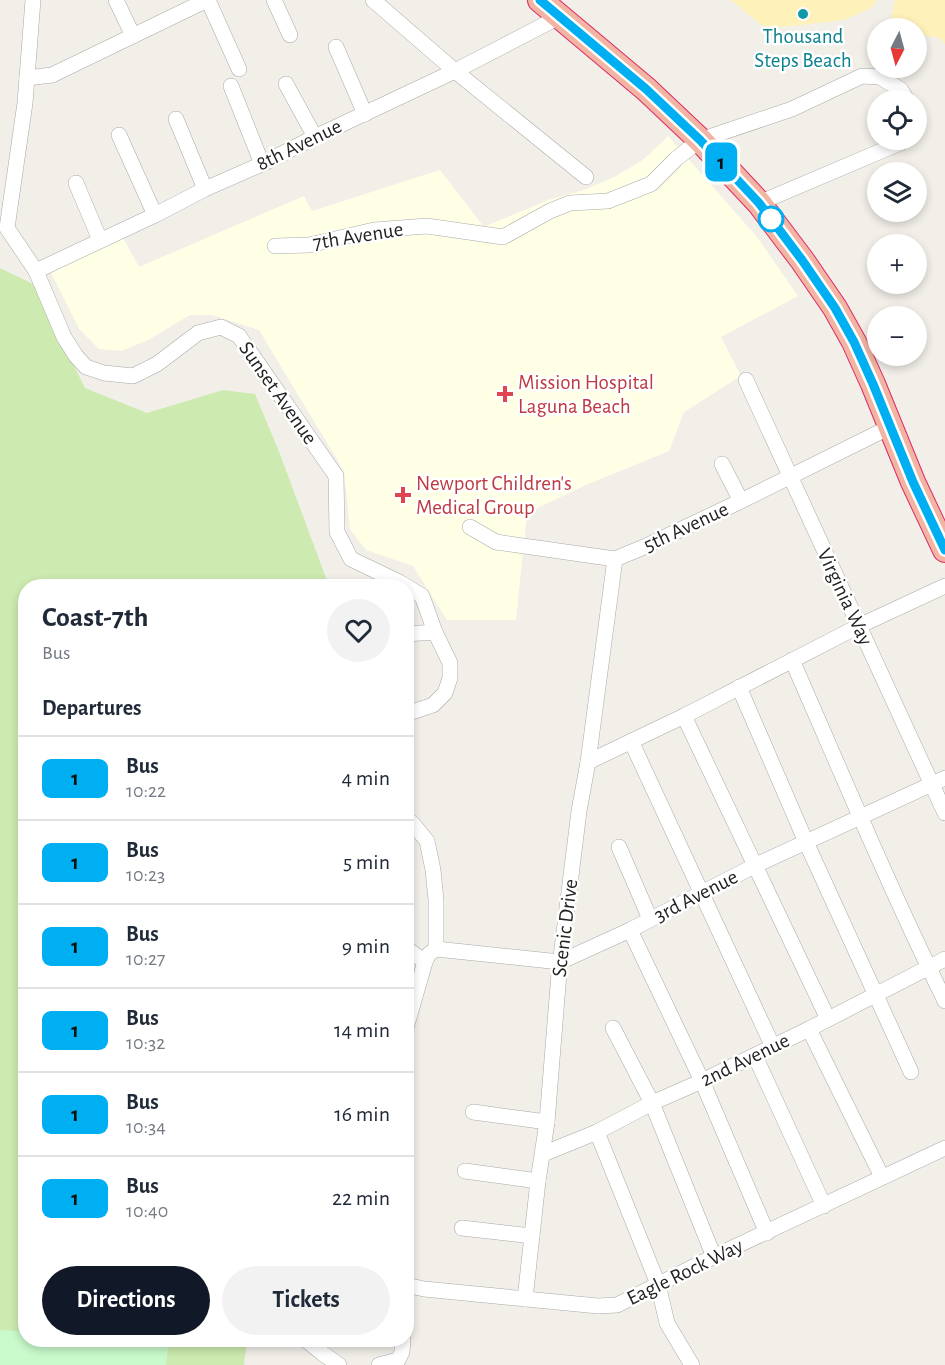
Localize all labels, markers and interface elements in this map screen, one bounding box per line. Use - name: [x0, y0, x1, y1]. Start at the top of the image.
- marker: Thousand Steps Beach: [796, 7, 810, 21]
- north arrow: [867, 18, 927, 78]
- map controls: [867, 18, 927, 366]
- place label: Thousand Steps Beach: [754, 26, 852, 71]
- button: locate: [867, 90, 927, 150]
- street label: 8th Avenue: [253, 115, 345, 175]
- line badge: 1: [702, 142, 740, 182]
- text: 1: [717, 152, 725, 173]
- button: layers: [867, 162, 927, 222]
- unlabelled marker: [758, 206, 784, 232]
- street label: 7th Avenue: [311, 219, 405, 253]
- button: +: [867, 234, 927, 294]
- button: −: [867, 306, 927, 366]
- street label: Sunset Avenue: [235, 338, 321, 448]
- place label: Mission Hospital Laguna Beach: [518, 372, 654, 417]
- marker: Mission Hospital Laguna Beach: [496, 385, 514, 403]
- place label: Newport Children's Medical Group: [416, 473, 572, 518]
- marker: Newport Children's Medical Group: [394, 486, 412, 504]
- street label: 5th Avenue: [640, 498, 732, 556]
- street label: Virginia Way: [813, 545, 877, 649]
- button: heart: [327, 599, 390, 662]
- text: Coast-7th: [42, 604, 148, 632]
- text: Bus: [42, 643, 70, 663]
- text: Departures: [42, 697, 142, 719]
- text: Bus: [126, 755, 159, 777]
- text: 4 min: [342, 767, 390, 789]
- text: 1: [71, 768, 79, 789]
- text: 10:22: [126, 781, 166, 801]
- text: Bus: [126, 839, 159, 861]
- text: 5 min: [343, 851, 390, 873]
- text: 1: [71, 852, 79, 873]
- text: 10:23: [126, 865, 165, 885]
- street label: 3rd Avenue: [651, 866, 741, 926]
- street label: Scenic Drive: [549, 878, 581, 978]
- text: Bus: [126, 923, 159, 945]
- text: 9 min: [342, 935, 390, 957]
- text: 1: [71, 936, 79, 957]
- text: 10:27: [126, 949, 165, 969]
- text: Bus: [126, 1007, 159, 1029]
- text: 14 min: [334, 1019, 390, 1041]
- text: 1: [71, 1020, 79, 1041]
- street label: 2nd Avenue: [697, 1030, 793, 1090]
- text: 10:32: [126, 1033, 165, 1053]
- text: Bus: [126, 1091, 159, 1113]
- text: 16 min: [334, 1103, 390, 1125]
- text: 1: [71, 1104, 79, 1125]
- text: 10:34: [126, 1117, 166, 1137]
- text: Bus: [126, 1175, 159, 1197]
- text: 22 min: [332, 1187, 390, 1209]
- text: 1: [71, 1188, 79, 1209]
- text: 10:40: [126, 1201, 168, 1221]
- street label: Eagle Rock Way: [624, 1235, 746, 1309]
- button: Directions: [42, 1266, 210, 1335]
- button: Tickets: [222, 1266, 390, 1335]

